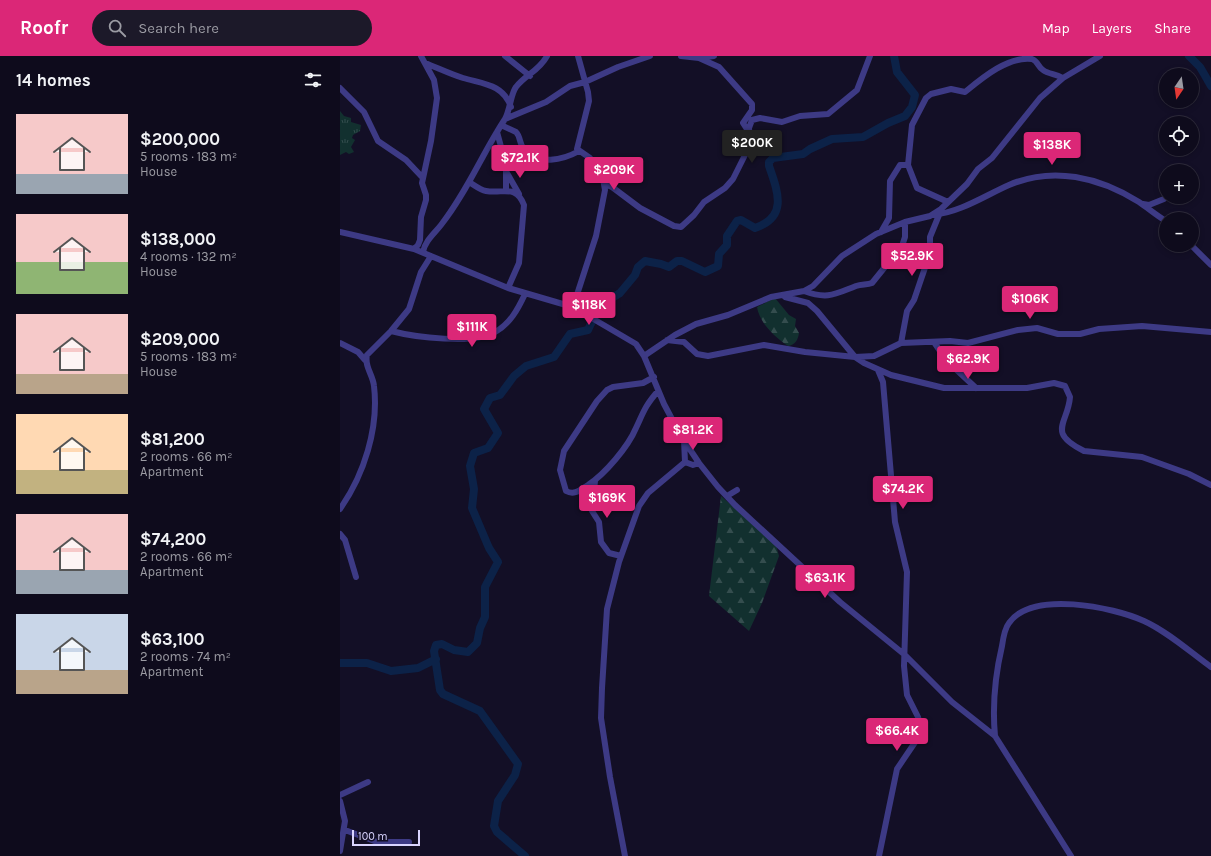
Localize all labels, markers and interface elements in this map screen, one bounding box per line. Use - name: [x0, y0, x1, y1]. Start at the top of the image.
- search box: [92, 10, 372, 46]
- text: Roofr: [20, 17, 68, 39]
- icon: search: [106, 17, 128, 39]
- text: Search here: [138, 19, 219, 37]
- text: Map: [1042, 20, 1070, 37]
- text: Layers: [1092, 20, 1132, 37]
- text: Share: [1154, 20, 1191, 37]
- north arrow: [1159, 68, 1199, 108]
- map controls: [1159, 68, 1199, 252]
- icon: filters: [302, 69, 324, 91]
- text: 14 homes: [16, 70, 91, 90]
- button: locate: [1159, 116, 1199, 156]
- text: $200,000: [140, 129, 220, 149]
- icon: home: [48, 130, 96, 178]
- pin: $200K: [724, 130, 780, 164]
- pin: $138K: [1024, 132, 1080, 166]
- text: $200K: [731, 135, 773, 150]
- text: $138K: [1033, 137, 1071, 152]
- pin: $72.1K: [487, 145, 553, 179]
- text: 5 rooms · 183 m²: [140, 149, 237, 164]
- text: $72.1K: [500, 150, 540, 165]
- pin: $209K: [586, 157, 642, 191]
- text: $209K: [593, 162, 635, 177]
- text: House: [140, 164, 177, 179]
- button: +: [1159, 164, 1199, 204]
- button: −: [1159, 212, 1199, 252]
- text: $138,000: [140, 229, 216, 249]
- icon: home: [48, 230, 96, 278]
- pin: $52.9K: [879, 243, 945, 277]
- text: $52.9K: [890, 248, 934, 263]
- text: 4 rooms · 132 m²: [140, 249, 237, 264]
- text: House: [140, 264, 177, 279]
- pin: $106K: [1002, 286, 1058, 320]
- text: $106K: [1011, 291, 1049, 306]
- pin: $118K: [561, 292, 617, 326]
- text: $118K: [571, 297, 607, 312]
- pin: $111K: [444, 314, 500, 348]
- text: $111K: [456, 319, 488, 334]
- text: $209,000: [140, 329, 220, 349]
- icon: home: [48, 330, 96, 378]
- pin: $62.9K: [935, 346, 1001, 380]
- text: 5 rooms · 183 m²: [140, 349, 237, 364]
- text: $62.9K: [946, 351, 990, 366]
- text: House: [140, 364, 177, 379]
- pin: $81.2K: [660, 417, 726, 451]
- text: $81.2K: [672, 422, 714, 437]
- text: $81,200: [140, 429, 205, 449]
- icon: home: [48, 430, 96, 478]
- text: 2 rooms · 66 m²: [140, 449, 232, 464]
- text: Apartment: [140, 464, 203, 479]
- pin: $74.2K: [870, 476, 936, 510]
- text: $74.2K: [882, 481, 924, 496]
- pin: $169K: [579, 485, 635, 519]
- text: $169K: [588, 490, 626, 505]
- text: $74,200: [140, 529, 206, 549]
- icon: home: [48, 530, 96, 578]
- text: 2 rooms · 66 m²: [140, 549, 232, 564]
- text: Apartment: [140, 564, 203, 579]
- pin: $63.1K: [792, 565, 858, 599]
- text: $63.1K: [805, 570, 845, 585]
- text: $63,100: [140, 629, 204, 649]
- icon: home: [48, 630, 96, 678]
- text: 2 rooms · 74 m²: [140, 649, 231, 664]
- text: Apartment: [140, 664, 203, 679]
- pin: $66.4K: [864, 718, 930, 752]
- text: $66.4K: [875, 723, 919, 738]
- scale bar: [352, 828, 420, 847]
- text: 100 m: [358, 830, 388, 843]

